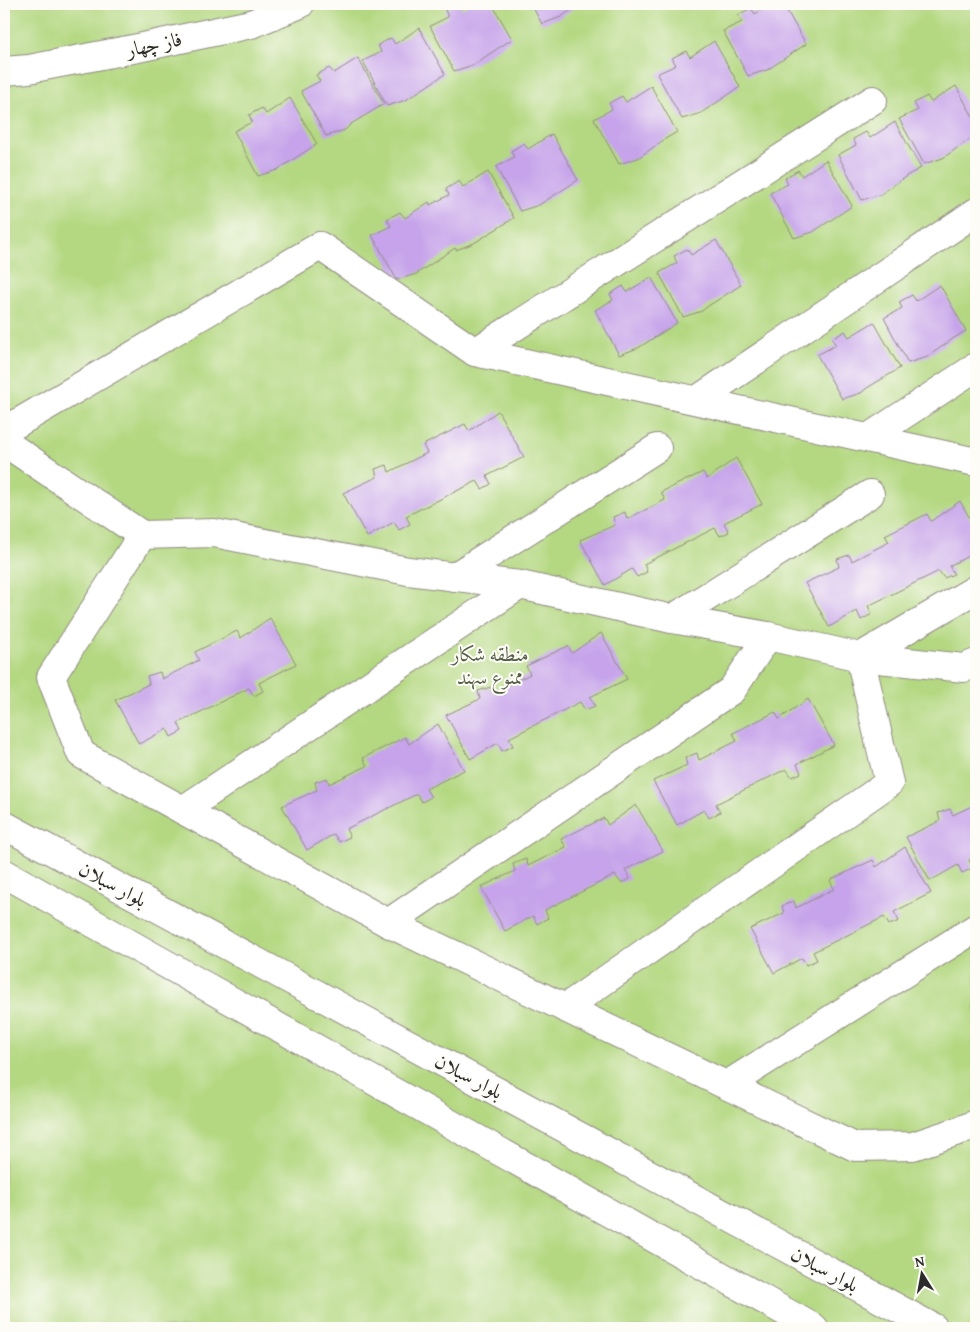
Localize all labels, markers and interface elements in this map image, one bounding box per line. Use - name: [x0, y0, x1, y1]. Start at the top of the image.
- street label: فاز چهار: [121, 23, 184, 64]
- park label: منطقه شکار ممنوع سهند: [450, 639, 528, 695]
- street label: بلوار سبلان: [74, 854, 152, 914]
- street label: بلوار سبلان: [430, 1046, 508, 1106]
- street label: بلوار سبلان: [786, 1239, 864, 1299]
- north arrow: [898, 1250, 948, 1300]
- text: N: [913, 1250, 927, 1272]

